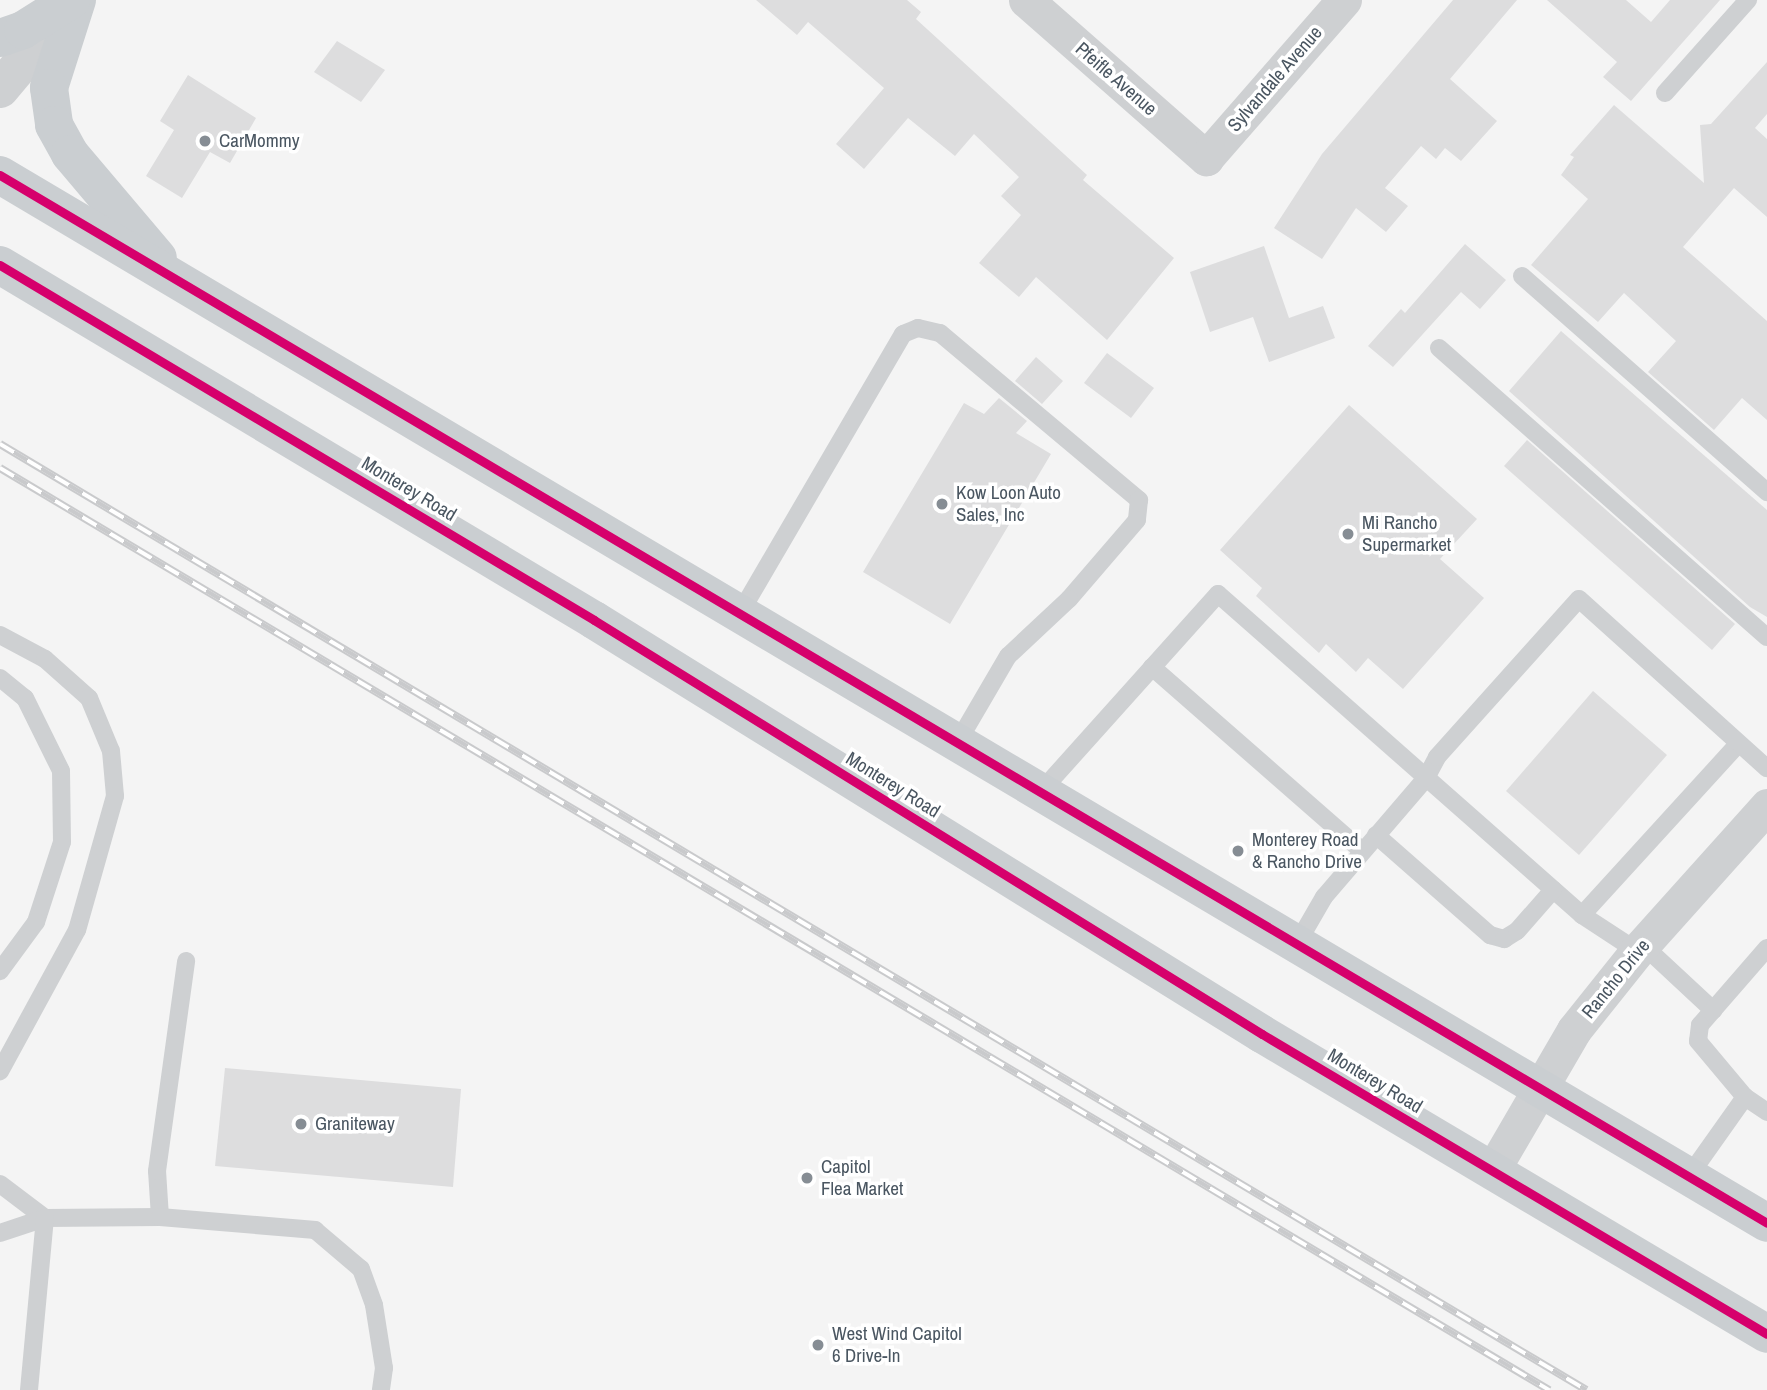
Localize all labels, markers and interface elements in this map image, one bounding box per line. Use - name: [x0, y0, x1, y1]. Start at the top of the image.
- street label: Sylvandale Avenue: [1223, 21, 1327, 137]
- street label: Pfeifle Avenue: [1070, 37, 1162, 121]
- place label: CarMommy: [219, 130, 299, 152]
- marker: CarMommy: [197, 133, 213, 149]
- street label: Monterey Road: [357, 452, 461, 526]
- place label: Kow Loon Auto Sales, Inc: [956, 482, 1062, 526]
- marker: Kow Loon Auto Sales, Inc: [934, 496, 950, 512]
- place label: Mi Rancho Supermarket: [1362, 512, 1451, 556]
- marker: Mi Rancho Supermarket: [1340, 526, 1356, 542]
- street label: Monterey Road: [842, 747, 944, 823]
- place label: Monterey Road & Rancho Drive: [1252, 829, 1362, 873]
- marker: Monterey Road & Rancho Drive: [1230, 843, 1246, 859]
- street label: Rancho Drive: [1577, 935, 1655, 1023]
- street label: Monterey Road: [1323, 1044, 1427, 1118]
- place label: Graniteway: [315, 1113, 395, 1135]
- marker: Graniteway: [293, 1116, 309, 1132]
- place label: Capitol Flea Market: [821, 1156, 903, 1200]
- marker: Capitol Flea Market: [799, 1170, 815, 1186]
- place label: West Wind Capitol 6 Drive-In: [832, 1323, 962, 1367]
- marker: West Wind Capitol 6 Drive-In: [810, 1337, 826, 1353]

